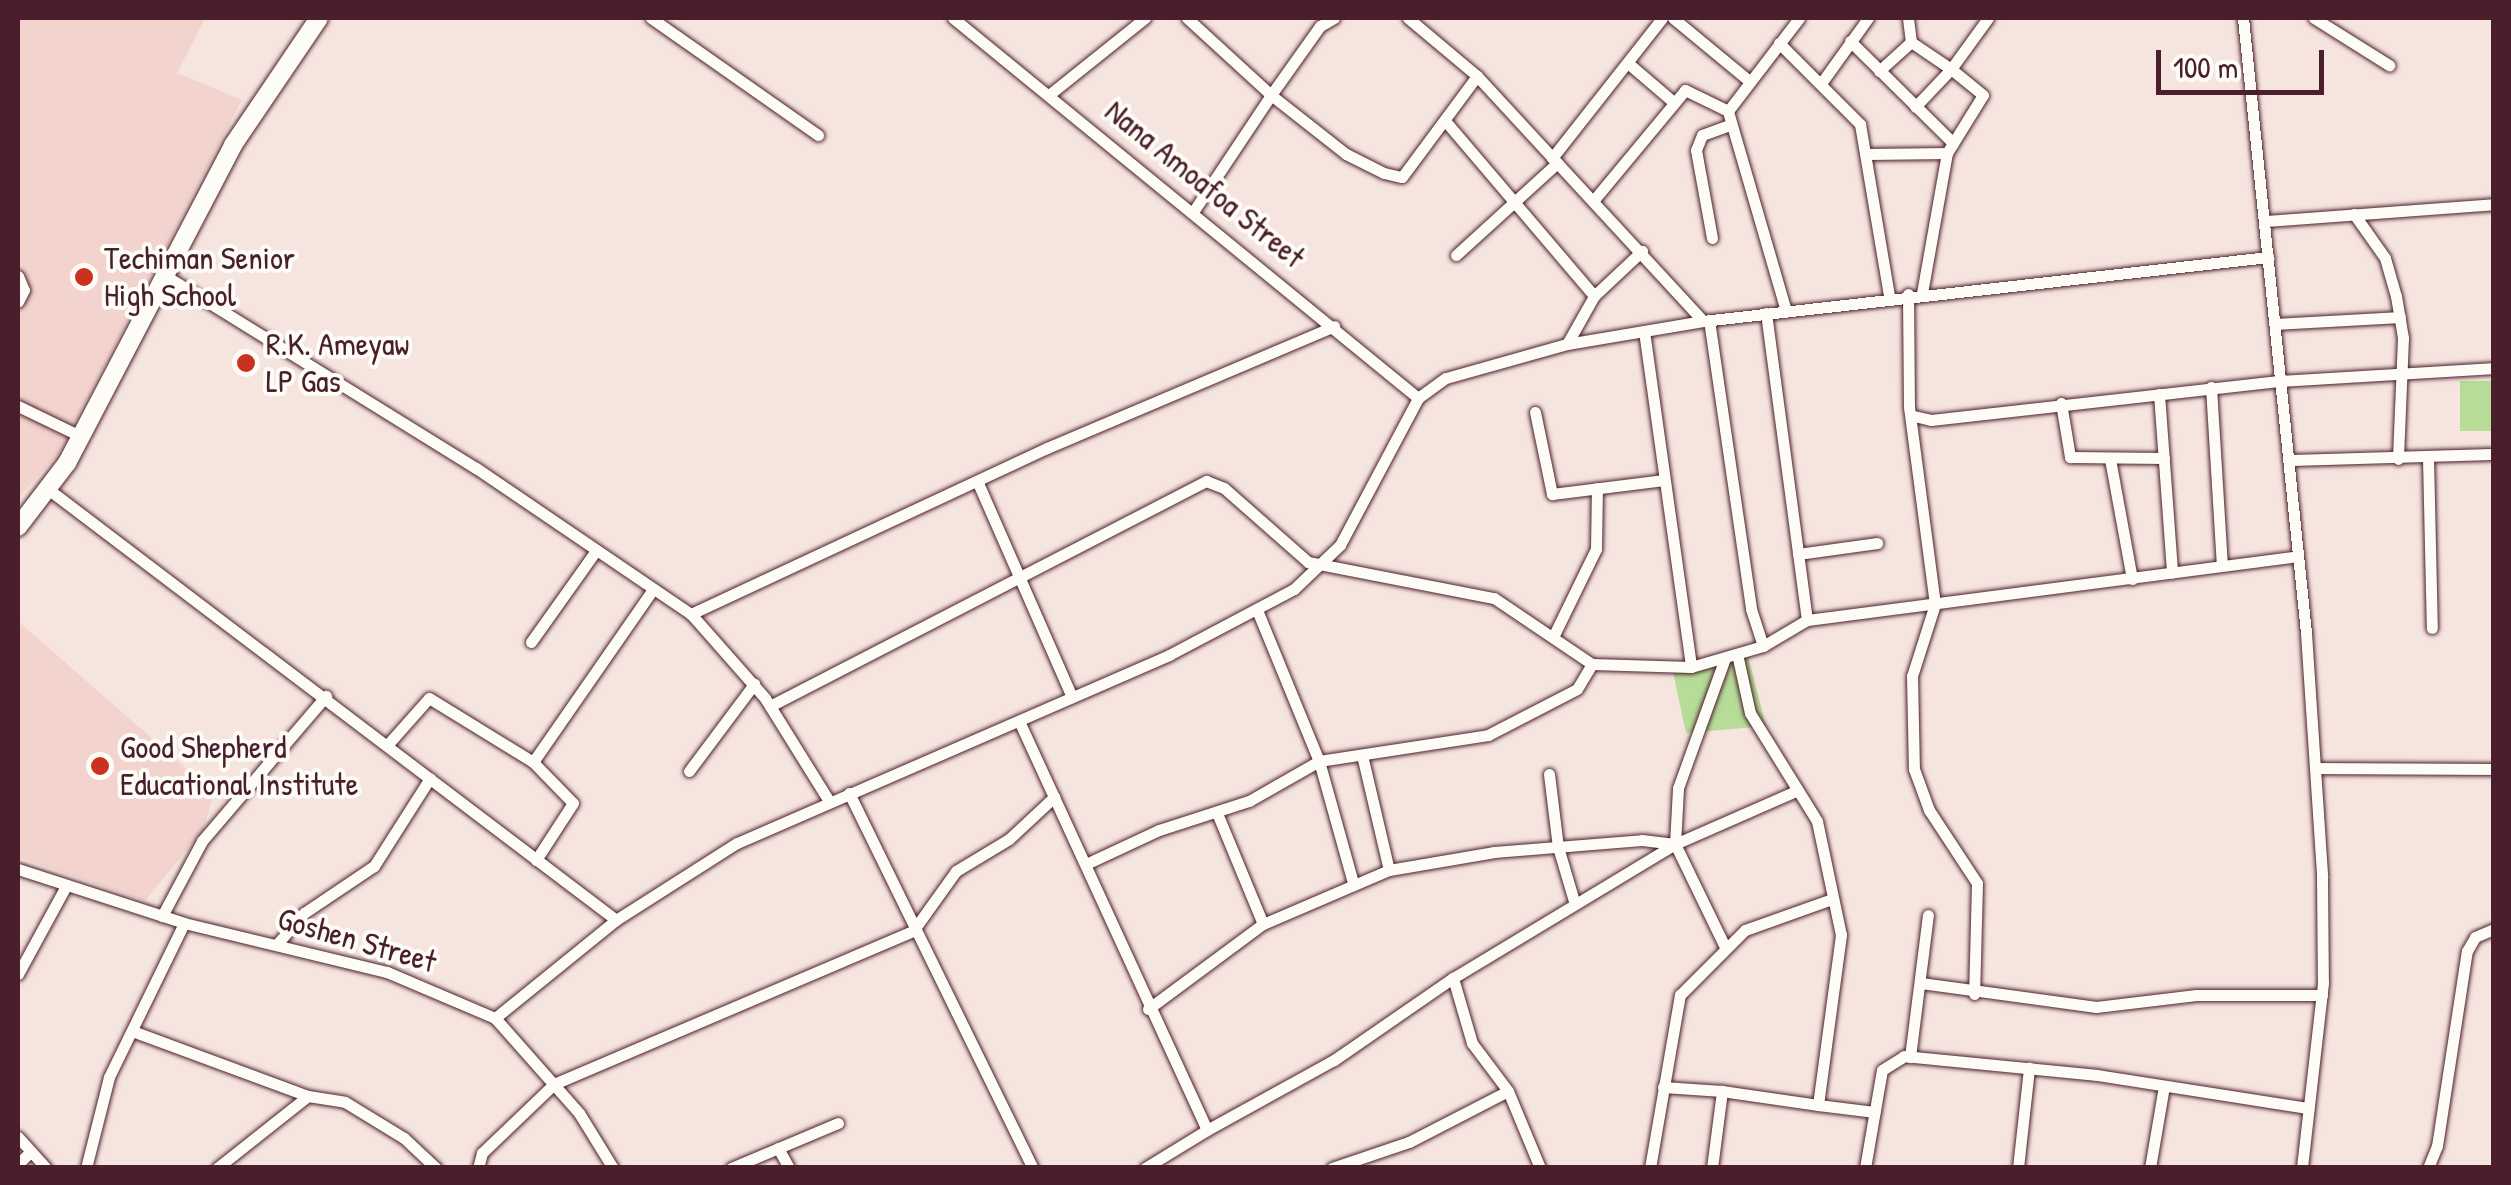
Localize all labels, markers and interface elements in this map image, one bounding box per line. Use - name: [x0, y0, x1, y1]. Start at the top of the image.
- scale bar: [2161, 30, 2328, 92]
- text: 100 m: [2173, 47, 2238, 87]
- street label: Nana Amoafoa Street: [1098, 92, 1312, 276]
- place label: Techiman Senior High School: [104, 240, 295, 315]
- marker: Techiman Senior High School: [73, 266, 95, 288]
- place label: R.K. Ameyaw LP Gas: [266, 326, 409, 401]
- marker: R.K. Ameyaw LP Gas: [235, 352, 257, 374]
- place label: Good Shepherd Educational Institute: [120, 729, 358, 804]
- marker: Good Shepherd Educational Institute: [89, 755, 111, 777]
- street label: Goshen Street: [273, 899, 441, 981]

